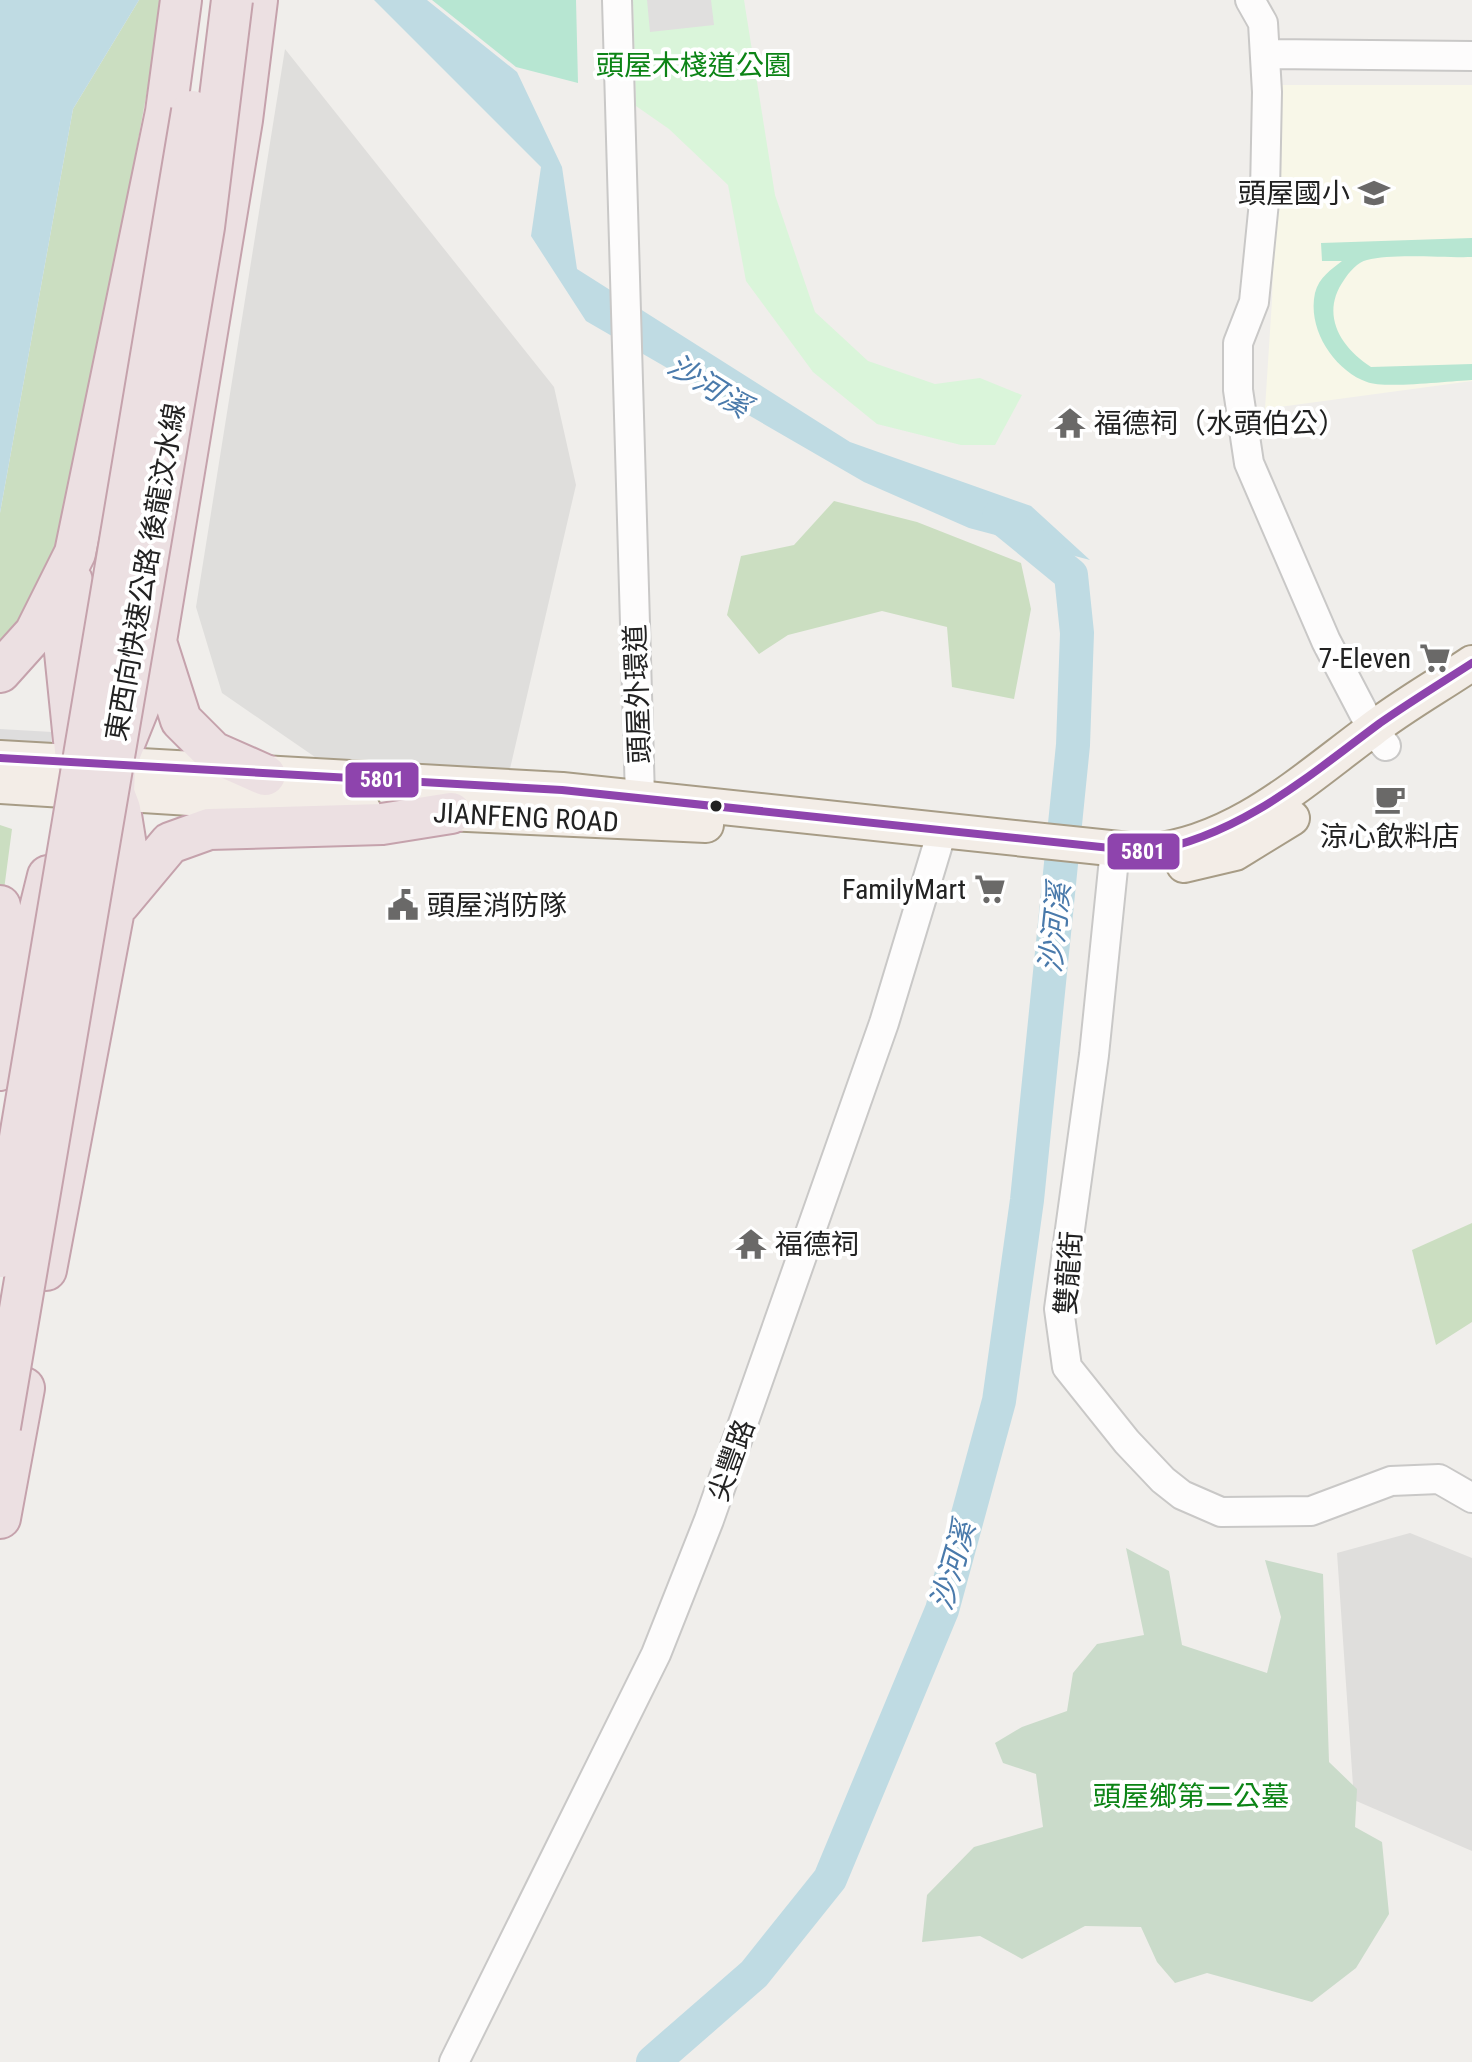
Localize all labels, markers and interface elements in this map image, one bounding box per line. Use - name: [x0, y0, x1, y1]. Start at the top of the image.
- park label: 頭屋木棧道公園: [596, 49, 792, 82]
- school or university icon: 頭屋國小: [1357, 176, 1391, 210]
- place label: 頭屋國小: [1238, 177, 1350, 210]
- water label: 沙河溪: [662, 347, 760, 426]
- street label: 東西向快速公路 後龍汶水線: [100, 401, 191, 744]
- temple icon: 福德祠（水頭伯公）: [1053, 406, 1087, 440]
- place label: 福德祠（水頭伯公）: [1094, 407, 1346, 440]
- street label: 頭屋外環道: [619, 623, 656, 765]
- supermarket icon: 7-Eleven: [1418, 641, 1452, 675]
- place label: 7-Eleven: [1318, 642, 1411, 675]
- line badge: 5801: [344, 761, 420, 799]
- text: 5801: [360, 767, 404, 792]
- cafe icon: 涼心飲料店: [1373, 782, 1407, 816]
- street label: JIANFENG ROAD: [432, 796, 619, 839]
- unlabelled marker: [708, 798, 724, 814]
- place label: 涼心飲料店: [1320, 820, 1460, 853]
- line badge: 5801: [1106, 832, 1181, 871]
- text: 5801: [1121, 839, 1165, 864]
- supermarket icon: FamilyMart: [973, 872, 1007, 906]
- place label: FamilyMart: [842, 873, 966, 906]
- water label: 沙河溪: [1032, 877, 1077, 975]
- public building icon: 頭屋消防隊: [386, 888, 420, 922]
- place label: 頭屋消防隊: [427, 889, 567, 922]
- temple icon: 福德祠: [734, 1227, 768, 1261]
- place label: 福德祠: [775, 1228, 859, 1261]
- street label: 雙龍街: [1049, 1230, 1088, 1316]
- street label: 尖豐路: [702, 1415, 761, 1505]
- water label: 沙河溪: [923, 1514, 983, 1614]
- park label: 頭屋鄉第二公墓: [1093, 1780, 1289, 1813]

